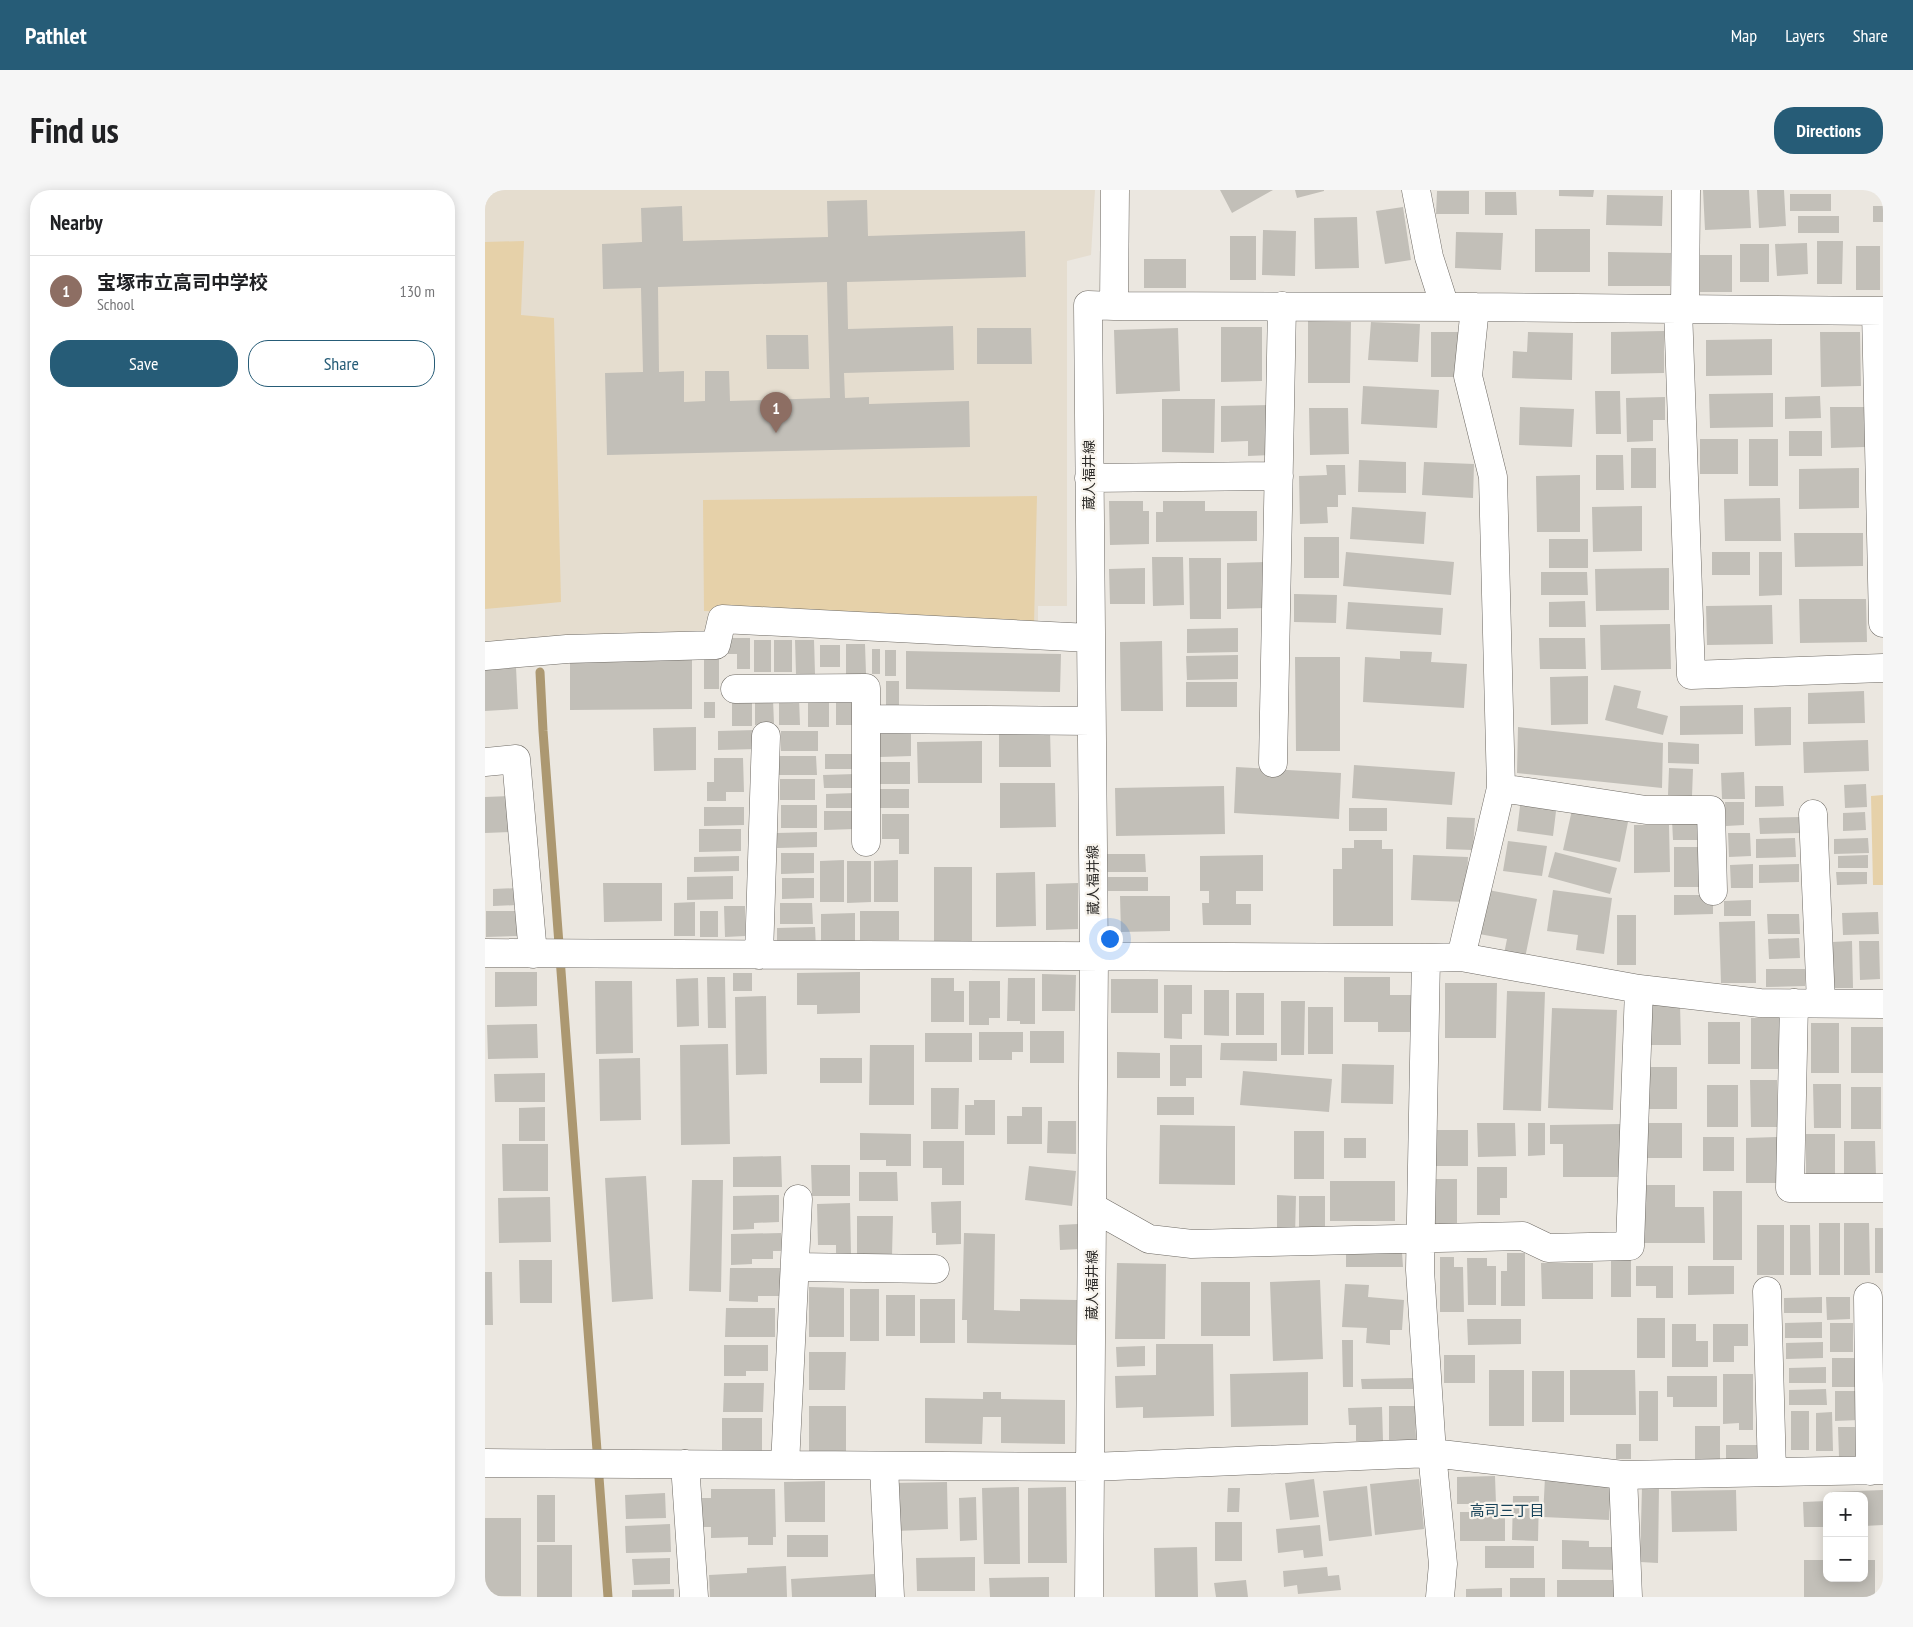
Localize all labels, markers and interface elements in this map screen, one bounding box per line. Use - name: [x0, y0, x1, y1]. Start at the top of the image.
- text: Pathlet: [25, 20, 87, 51]
- text: Map: [1731, 24, 1757, 47]
- text: Layers: [1785, 24, 1825, 47]
- text: Share: [1853, 24, 1888, 47]
- text: Find us: [30, 107, 119, 153]
- button: Directions: [1774, 107, 1883, 154]
- text: Nearby: [50, 209, 103, 236]
- text: 宝塚市立高司中学校: [97, 270, 268, 294]
- text: 1: [62, 281, 70, 301]
- text: 130 m: [400, 281, 435, 301]
- text: School: [97, 294, 134, 314]
- button: Save: [50, 340, 238, 387]
- button: Share: [248, 340, 435, 387]
- pin: 1: [760, 392, 792, 433]
- street label: 蔵人福井線: [1080, 440, 1098, 510]
- street label: 蔵人福井線: [1083, 845, 1103, 915]
- your location: [1097, 926, 1123, 952]
- street label: 蔵人福井線: [1083, 1250, 1101, 1320]
- map controls: [1823, 1492, 1868, 1582]
- button: +: [1823, 1492, 1868, 1537]
- district label: 高司三丁目: [1469, 1501, 1545, 1520]
- button: −: [1823, 1537, 1868, 1582]

